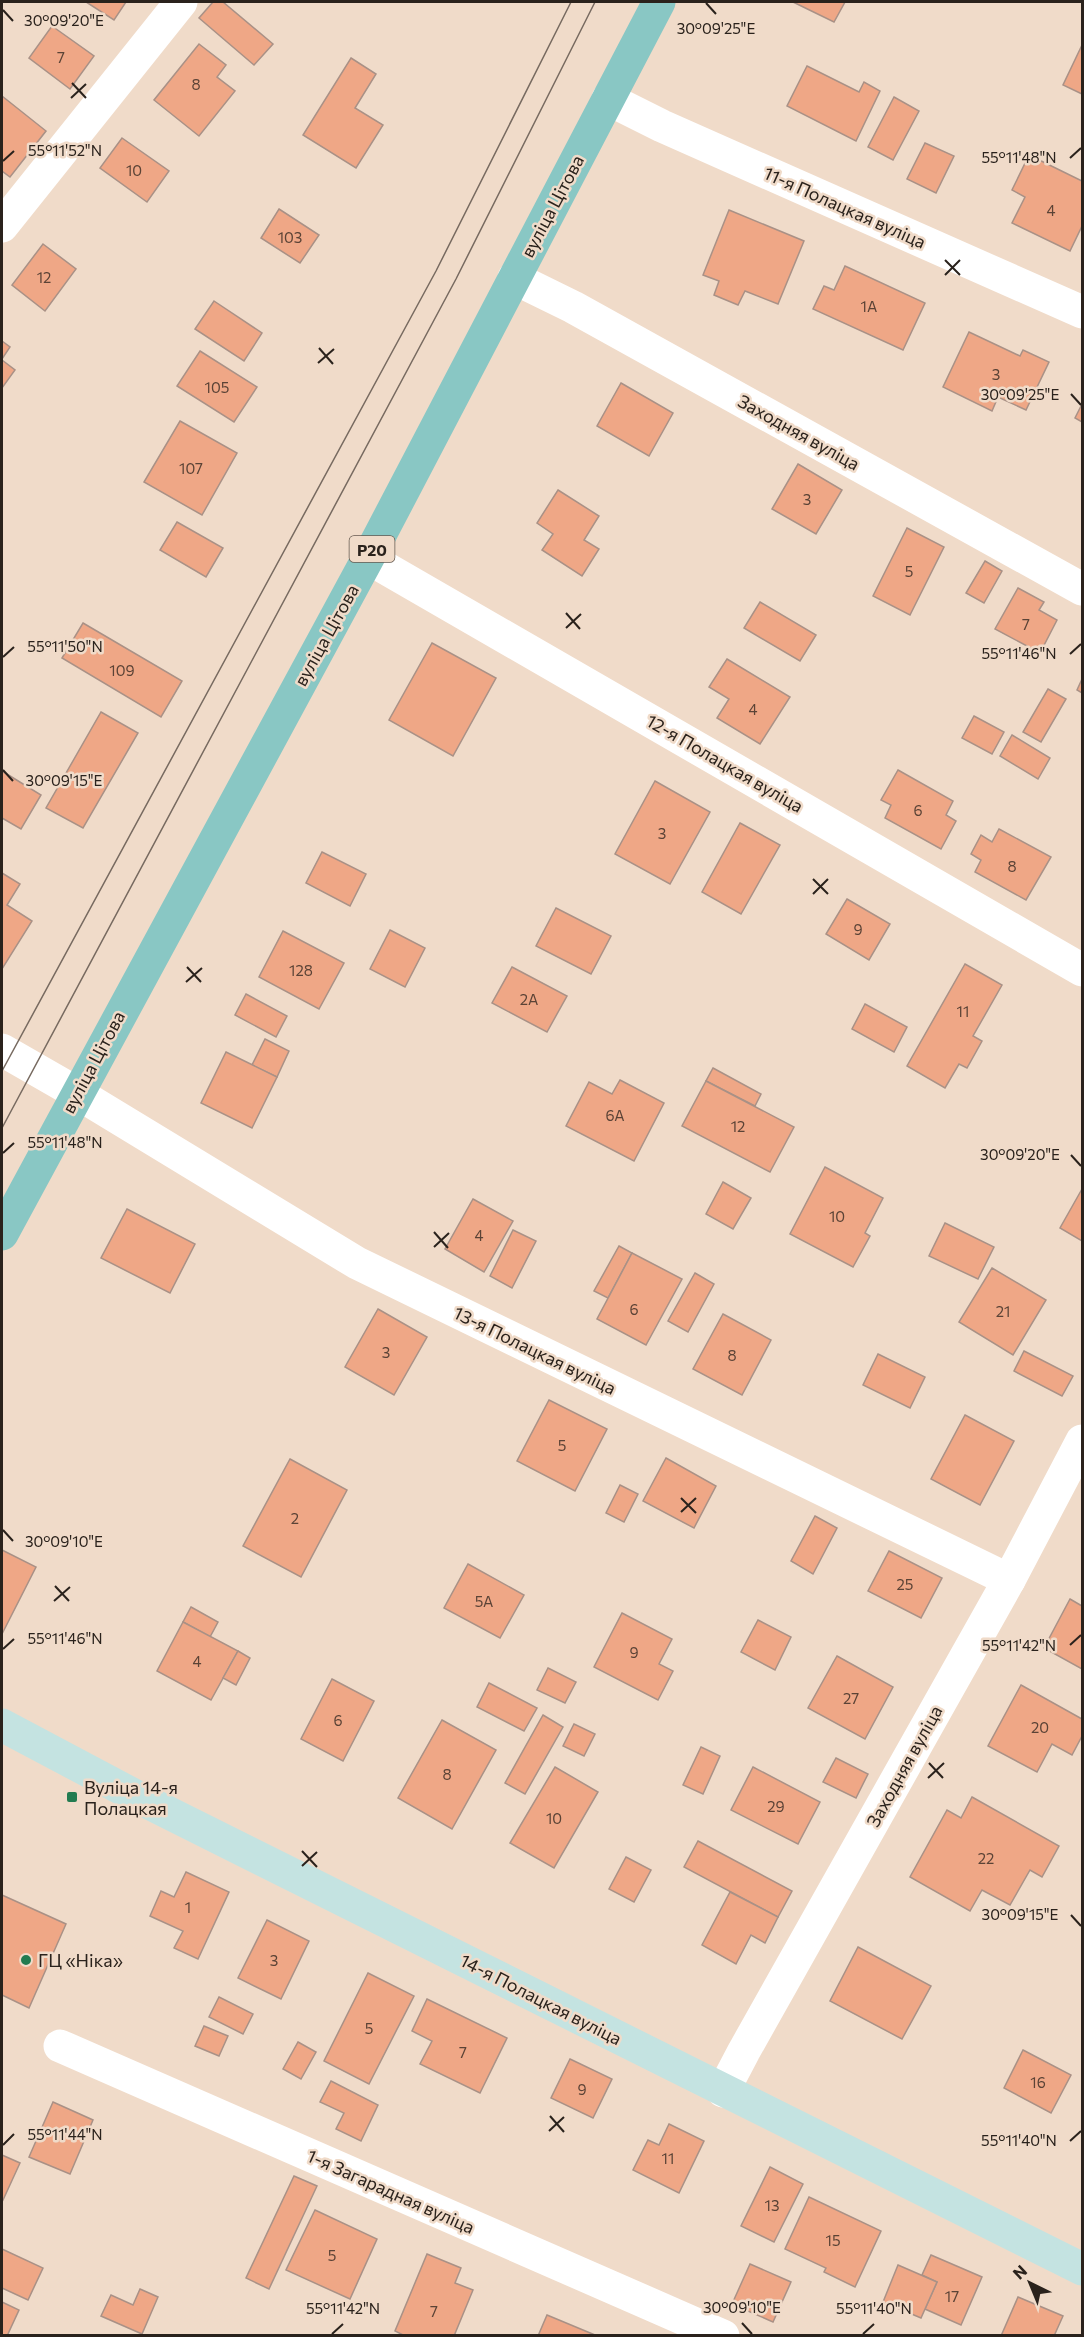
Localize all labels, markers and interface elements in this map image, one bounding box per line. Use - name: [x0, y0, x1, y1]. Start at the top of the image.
- text: 30°09'20"E: [24, 11, 104, 29]
- text: 30°09'25"E: [677, 19, 755, 37]
- house number: 7: [57, 48, 65, 66]
- house number: 8: [191, 75, 201, 93]
- text: 55°11'52"N: [28, 141, 102, 159]
- text: 55°11'48"N: [981, 148, 1057, 166]
- street label: вуліца Цітова: [516, 151, 588, 261]
- house number: 10: [126, 161, 142, 179]
- street label: 11-я Полацкая вуліца: [761, 161, 929, 253]
- house number: 4: [1047, 201, 1056, 219]
- house number: 103: [278, 228, 302, 246]
- house number: 12: [37, 268, 51, 286]
- house number: 1А: [861, 297, 877, 315]
- house number: 3: [992, 365, 1000, 383]
- house number: 105: [205, 378, 229, 396]
- text: 30°09'25"E: [981, 385, 1059, 403]
- street label: Заходняя вуліца: [734, 389, 864, 475]
- house number: 107: [179, 459, 203, 477]
- house number: 3: [803, 490, 811, 508]
- road number: Р20: [350, 536, 394, 562]
- house number: 5: [905, 562, 913, 580]
- street label: вуліца Цітова: [289, 580, 363, 690]
- house number: 7: [1022, 615, 1030, 633]
- text: 55°11'50"N: [27, 637, 103, 655]
- text: 55°11'46"N: [981, 644, 1057, 662]
- house number: 109: [109, 661, 135, 679]
- house number: 4: [749, 700, 758, 718]
- street label: 12-я Полацкая вуліца: [643, 709, 807, 817]
- text: 30°09'15"E: [26, 771, 102, 789]
- house number: 6: [913, 801, 923, 819]
- house number: 3: [658, 824, 666, 842]
- house number: 8: [1007, 857, 1017, 875]
- house number: 9: [853, 920, 863, 938]
- house number: 128: [289, 961, 313, 979]
- house number: 2А: [520, 990, 538, 1008]
- house number: 11: [957, 1002, 969, 1020]
- street label: вуліца Цітова: [57, 1007, 129, 1117]
- house number: 6А: [605, 1106, 625, 1124]
- house number: 12: [731, 1117, 745, 1135]
- text: 55°11'48"N: [27, 1133, 103, 1151]
- text: 30°09'20"E: [980, 1145, 1060, 1163]
- house number: 10: [829, 1207, 845, 1225]
- house number: 4: [475, 1226, 484, 1244]
- house number: 6: [629, 1300, 639, 1318]
- street label: 13-я Полацкая вуліца: [450, 1301, 620, 1399]
- house number: 21: [996, 1302, 1010, 1320]
- house number: 3: [382, 1343, 390, 1361]
- house number: 8: [727, 1346, 737, 1364]
- house number: 5: [558, 1436, 566, 1454]
- house number: 2: [291, 1509, 299, 1527]
- text: 30°09'10"E: [25, 1532, 103, 1550]
- house number: 25: [897, 1575, 913, 1593]
- house number: 5А: [475, 1592, 493, 1610]
- text: 55°11'46"N: [27, 1629, 103, 1647]
- text: 55°11'42"N: [982, 1636, 1056, 1654]
- house number: 9: [629, 1643, 639, 1661]
- house number: 4: [193, 1652, 202, 1670]
- house number: 27: [843, 1689, 859, 1707]
- street label: Заходняя вуліца: [861, 1701, 947, 1831]
- house number: 6: [333, 1711, 343, 1729]
- house number: 20: [1031, 1718, 1049, 1736]
- house number: 8: [442, 1765, 452, 1783]
- place label: Вуліца 14-я Полацкая: [84, 1776, 178, 1819]
- marker: Вуліца 14-я Полацкая: [65, 1790, 79, 1804]
- house number: 29: [767, 1797, 785, 1815]
- house number: 10: [546, 1809, 562, 1827]
- house number: 22: [978, 1849, 994, 1867]
- house number: 1: [185, 1898, 191, 1916]
- text: 30°09'15"E: [982, 1905, 1058, 1923]
- place label: ГЦ «Ніка»: [38, 1949, 123, 1971]
- street label: 14-я Полацкая вуліца: [457, 1949, 625, 2049]
- house number: 3: [270, 1951, 278, 1969]
- marker: ГЦ «Ніка»: [19, 1953, 33, 1967]
- house number: 5: [365, 2019, 373, 2037]
- house number: 7: [459, 2043, 467, 2061]
- house number: 16: [1030, 2073, 1046, 2091]
- house number: 9: [577, 2080, 587, 2098]
- text: 55°11'44"N: [27, 2125, 103, 2143]
- text: 55°11'40"N: [981, 2131, 1057, 2149]
- street label: 1-я Загарадная вуліца: [304, 2144, 478, 2238]
- house number: 11: [662, 2149, 674, 2167]
- house number: 13: [765, 2196, 779, 2214]
- house number: 15: [825, 2231, 841, 2249]
- house number: 5: [328, 2246, 336, 2264]
- north arrow: [1000, 2253, 1060, 2313]
- text: N: [1009, 2261, 1030, 2283]
- house number: 17: [945, 2287, 959, 2305]
- text: 30°09'10"E: [703, 2298, 781, 2316]
- text: 55°11'42"N: [306, 2299, 380, 2317]
- text: 55°11'40"N: [836, 2299, 912, 2317]
- house number: 7: [430, 2302, 438, 2320]

